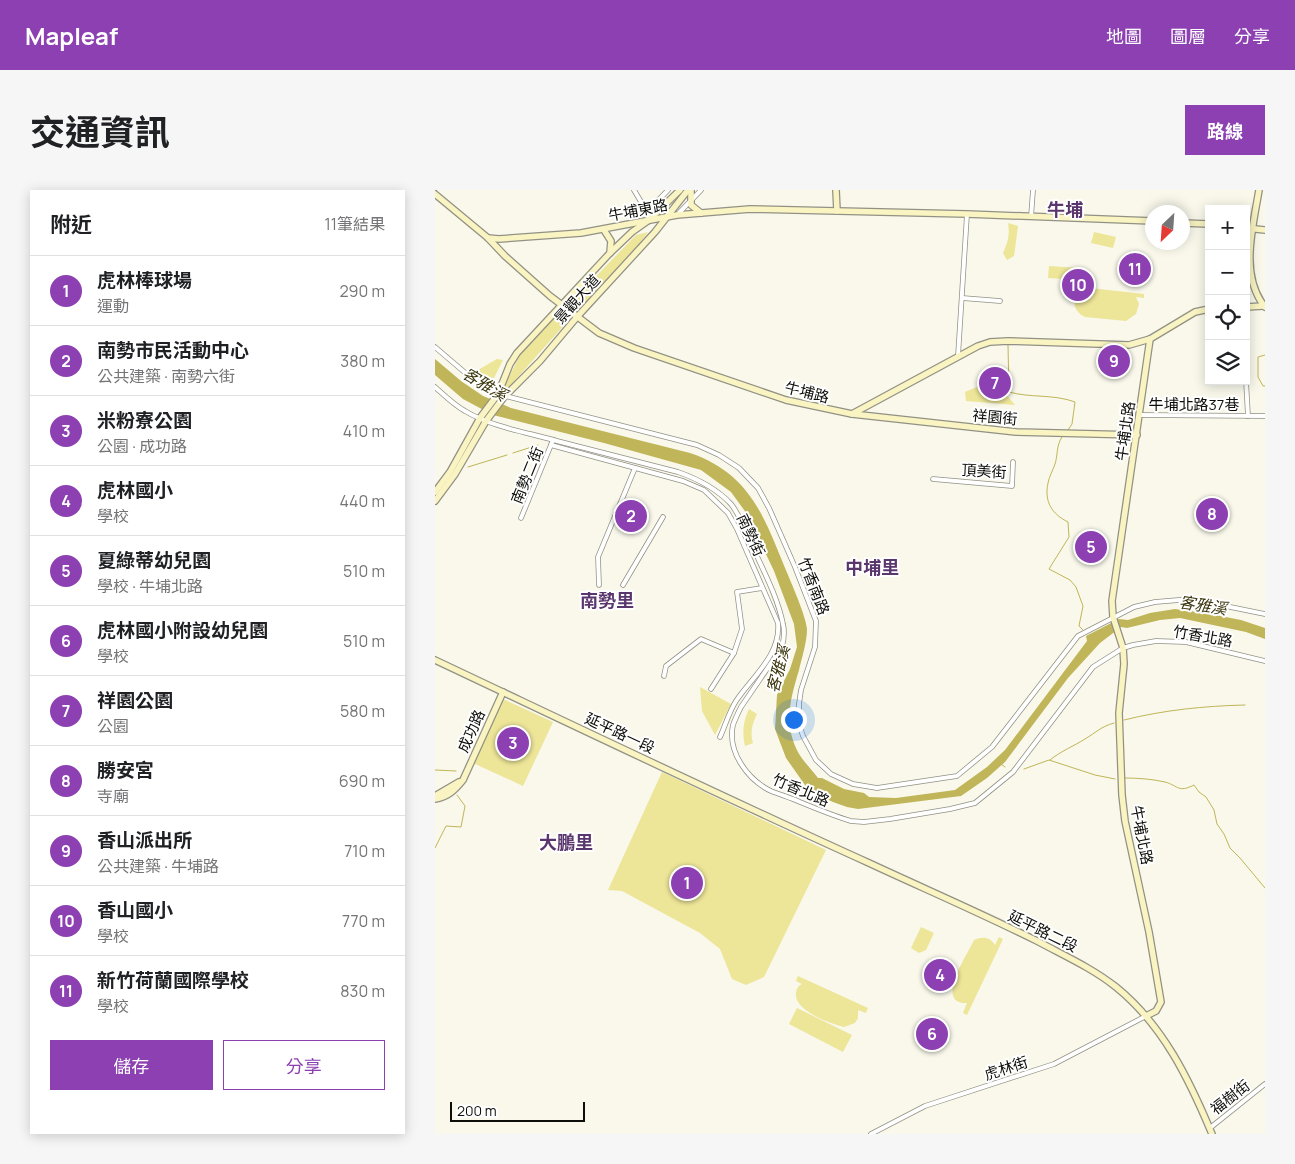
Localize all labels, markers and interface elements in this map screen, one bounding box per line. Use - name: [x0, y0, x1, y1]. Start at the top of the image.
- text: Mapleaf: [25, 19, 118, 52]
- text: 地圖: [1106, 24, 1142, 48]
- text: 圖層: [1170, 24, 1206, 48]
- text: 分享: [1234, 24, 1270, 48]
- button: 路線: [1185, 105, 1265, 155]
- text: 交通資訊: [30, 108, 170, 156]
- street label: 牛埔東路: [607, 194, 669, 226]
- district label: 牛埔: [1047, 197, 1083, 221]
- north arrow: [1145, 205, 1190, 250]
- map controls: [1205, 205, 1250, 385]
- button: +: [1205, 205, 1250, 250]
- text: 附近: [50, 210, 92, 238]
- text: 11筆結果: [325, 213, 385, 235]
- pin: 11: [1119, 250, 1151, 288]
- button: −: [1205, 250, 1250, 295]
- pin: 10: [1062, 266, 1094, 304]
- text: 虎林棒球場: [97, 267, 192, 293]
- street label: 景觀大道: [549, 270, 605, 328]
- text: 1: [62, 280, 70, 302]
- text: 290 m: [339, 280, 385, 302]
- text: 運動: [97, 295, 129, 317]
- button: locate: [1205, 295, 1250, 340]
- text: 南勢市民活動中心: [97, 337, 249, 363]
- button: layers: [1205, 340, 1250, 385]
- pin: 9: [1098, 342, 1130, 380]
- text: 2: [61, 350, 71, 372]
- text: 380 m: [340, 350, 385, 372]
- water label: 客雅溪: [459, 362, 513, 407]
- pin: 7: [979, 364, 1011, 402]
- text: 公共建築 · 南勢六街: [97, 365, 235, 387]
- street label: 牛埔路: [783, 376, 831, 408]
- street label: 牛埔北路37巷: [1149, 394, 1239, 415]
- street label: 牛埔北路: [1110, 400, 1140, 462]
- street label: 祥園街: [972, 405, 1018, 429]
- text: 米粉寮公園: [97, 407, 192, 433]
- text: 3: [61, 420, 71, 442]
- text: 410 m: [343, 420, 385, 442]
- text: 公園 · 成功路: [97, 435, 187, 457]
- street label: 南勢二街: [506, 443, 548, 507]
- street label: 頂美街: [961, 459, 1007, 483]
- text: 虎林國小: [97, 477, 173, 503]
- text: 4: [61, 490, 71, 512]
- text: 440 m: [339, 490, 385, 512]
- pin: 8: [1196, 495, 1228, 533]
- pin: 2: [615, 497, 647, 535]
- text: 學校: [97, 505, 129, 527]
- street label: 南勢街: [732, 510, 770, 560]
- pin: 5: [1075, 528, 1107, 566]
- text: 夏綠蒂幼兒園: [97, 547, 211, 573]
- street label: 竹香南路: [793, 554, 835, 618]
- district label: 中埔里: [845, 555, 899, 579]
- text: 5: [61, 560, 71, 582]
- text: 510 m: [343, 560, 385, 582]
- text: 學校 · 牛埔北路: [97, 575, 203, 597]
- district label: 南勢里: [580, 588, 634, 612]
- water label: 客雅溪: [1178, 590, 1230, 620]
- text: 虎林國小附設幼兒園: [97, 617, 268, 643]
- street label: 竹香北路: [1172, 620, 1234, 652]
- text: 6: [61, 630, 71, 652]
- text: 510 m: [343, 630, 385, 652]
- water label: 客雅溪: [761, 641, 795, 695]
- text: 學校: [97, 645, 129, 667]
- text: 祥園公園: [97, 687, 173, 713]
- text: 7: [62, 700, 70, 722]
- text: 580 m: [340, 700, 385, 722]
- street label: 成功路: [452, 706, 490, 756]
- your location: [781, 707, 807, 733]
- street label: 延平路一段: [582, 708, 658, 758]
- text: 公園: [97, 715, 129, 737]
- pin: 3: [497, 724, 529, 762]
- text: 勝安宮: [97, 757, 154, 783]
- street label: 竹香北路: [769, 769, 833, 811]
- text: 8: [61, 770, 71, 792]
- text: 690 m: [339, 770, 385, 792]
- text: 寺廟: [97, 785, 129, 807]
- street label: 牛埔北路: [1126, 804, 1158, 866]
- text: 香山派出所: [97, 827, 192, 853]
- district label: 大鵬里: [539, 830, 593, 854]
- text: 9: [61, 840, 71, 862]
- text: 710 m: [344, 840, 385, 862]
- text: 公共建築 · 牛埔路: [97, 855, 219, 877]
- pin: 1: [671, 864, 703, 902]
- text: 香山國小: [97, 897, 173, 923]
- street label: 延平路二段: [1005, 905, 1081, 957]
- text: 10: [57, 910, 75, 932]
- text: 770 m: [342, 910, 385, 932]
- text: 學校: [97, 925, 129, 947]
- pin: 4: [924, 956, 956, 994]
- text: 新竹荷蘭國際學校: [97, 967, 249, 993]
- text: 11: [59, 980, 73, 1002]
- text: 830 m: [340, 980, 385, 1002]
- text: 學校: [97, 995, 129, 1017]
- pin: 6: [916, 1015, 948, 1053]
- button: 儲存: [50, 1040, 213, 1090]
- button: 分享: [223, 1040, 385, 1090]
- street label: 虎林街: [981, 1051, 1031, 1085]
- street label: 福樹街: [1206, 1075, 1254, 1119]
- scale bar: [450, 1099, 585, 1122]
- text: 200 m: [457, 1101, 497, 1120]

